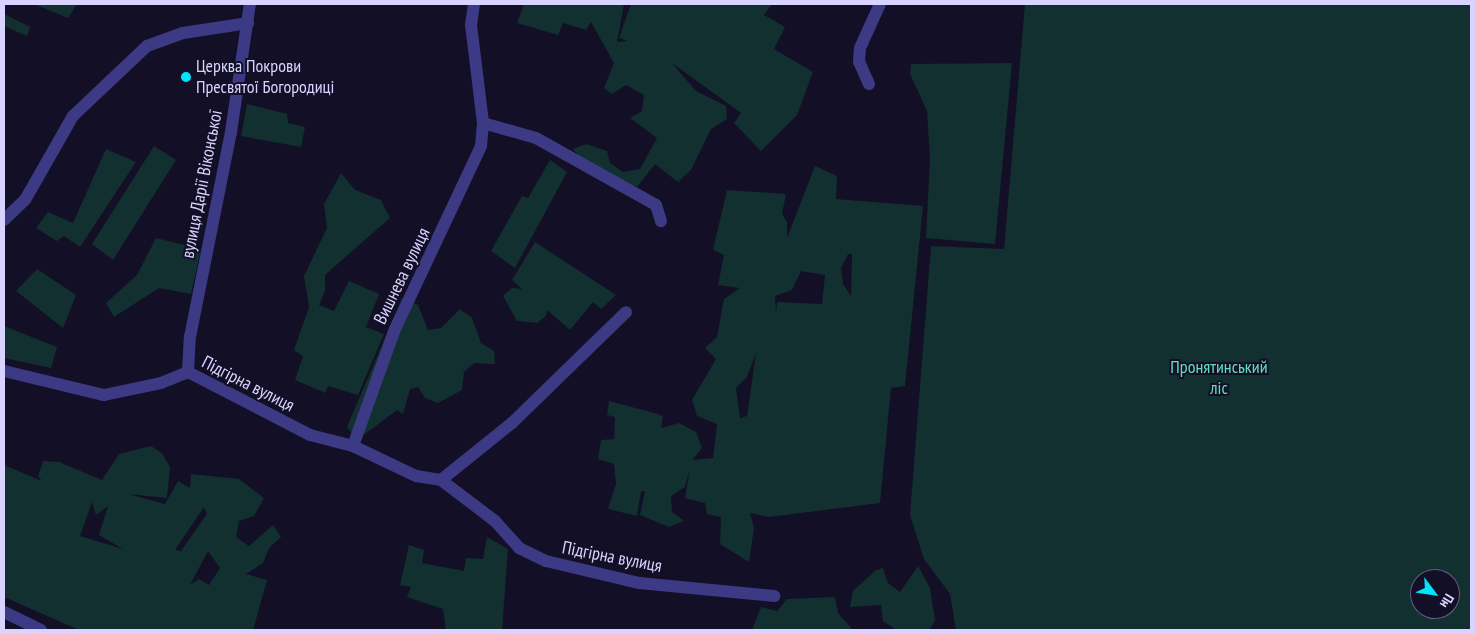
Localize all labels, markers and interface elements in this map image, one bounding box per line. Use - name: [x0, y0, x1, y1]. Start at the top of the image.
- place label: Церква Покрови Пресвятої Богородиці: [196, 56, 334, 98]
- marker: Церква Покрови Пресвятої Богородиці: [180, 71, 192, 83]
- street label: вулиця Дарії Віконської: [177, 108, 227, 260]
- street label: Вишнева вулиця: [369, 224, 435, 328]
- street label: Підгірна вулиця: [198, 351, 298, 417]
- park label: Пронятинський ліс: [1170, 357, 1268, 399]
- street label: Підгірна вулиця: [560, 537, 664, 577]
- north arrow: [1410, 569, 1460, 619]
- text: Пн: [1436, 591, 1458, 612]

